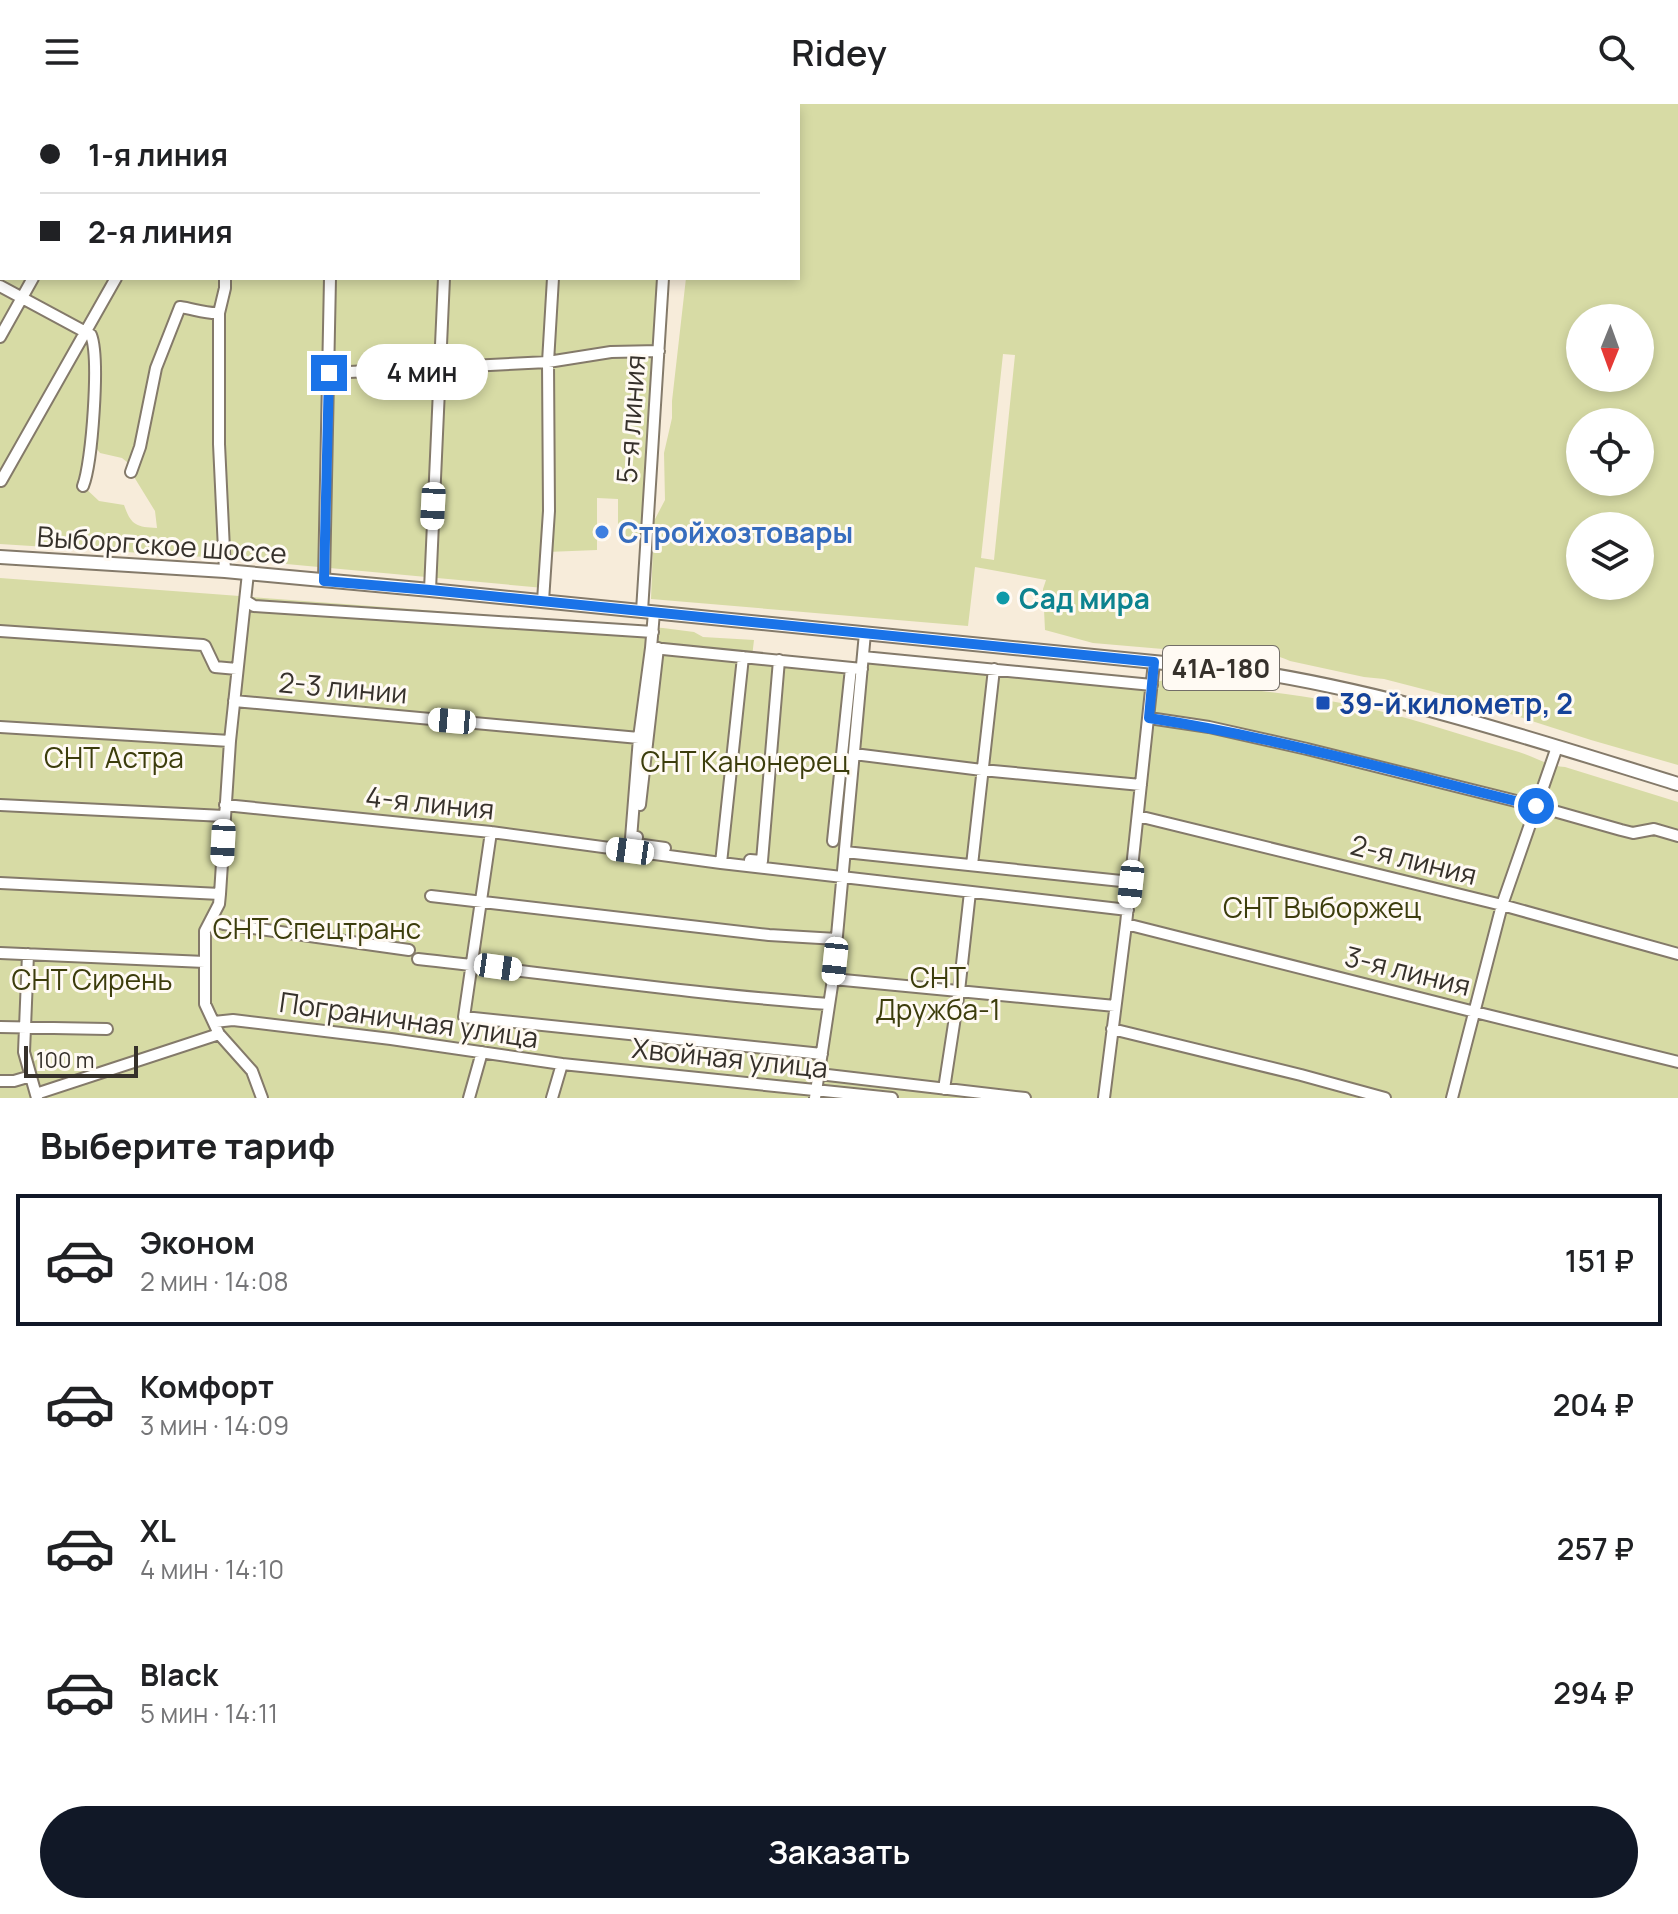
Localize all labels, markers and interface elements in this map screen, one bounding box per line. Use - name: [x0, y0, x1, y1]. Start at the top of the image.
- text: Ridey: [791, 28, 887, 77]
- icon: menu: [40, 30, 84, 74]
- icon: search: [1594, 30, 1638, 74]
- text: 1-я линия: [88, 134, 228, 175]
- text: 2-я линия: [88, 211, 233, 252]
- north arrow: [1566, 304, 1654, 392]
- map controls: [1566, 304, 1654, 600]
- callout: 4 мин: [357, 345, 489, 401]
- street label: 5-я линия: [607, 353, 653, 485]
- text: 4 мин: [387, 354, 457, 390]
- route end: [311, 355, 347, 391]
- button: locate: [1566, 408, 1654, 496]
- car: [420, 481, 446, 531]
- button: layers: [1566, 512, 1654, 600]
- place label: Стройхозтовары: [618, 513, 853, 551]
- street label: Выборгское шоссе: [36, 516, 288, 572]
- marker: Стройхозтовары: [593, 523, 611, 541]
- place label: Сад мира: [1019, 579, 1150, 617]
- marker: Сад мира: [994, 589, 1012, 607]
- road number: 41А-180: [1163, 646, 1279, 690]
- street label: 2-3 линии: [277, 662, 409, 712]
- place label: 39-й километр, 2: [1339, 684, 1573, 722]
- marker: 39-й километр, 2: [1314, 694, 1332, 712]
- car: [427, 707, 477, 735]
- park label: СНТ Астра: [44, 738, 184, 776]
- park label: СНТ Канонерец: [640, 742, 850, 780]
- street label: 4-я линия: [364, 776, 496, 828]
- route start: [1518, 788, 1554, 824]
- car: [210, 818, 236, 868]
- street label: 2-я линия: [1347, 825, 1481, 893]
- car: [605, 836, 655, 866]
- car: [1117, 859, 1145, 909]
- park label: СНТ Выборжец: [1223, 888, 1422, 926]
- park label: СНТ Спецтранс: [213, 909, 421, 947]
- car: [821, 936, 849, 986]
- street label: 3-я линия: [1341, 936, 1475, 1004]
- car: [473, 952, 523, 982]
- park label: СНТ Дружба-1: [875, 958, 1001, 1028]
- park label: СНТ Сирень: [11, 960, 173, 998]
- street label: Пограничная улица: [277, 982, 541, 1056]
- street label: Хвойная улица: [630, 1028, 830, 1086]
- scale bar: [24, 1042, 138, 1078]
- text: 100 m: [36, 1045, 94, 1075]
- text: Выберите тариф: [40, 1121, 335, 1170]
- text: Эконом: [140, 1222, 255, 1263]
- icon: car: [44, 1224, 116, 1296]
- text: 151 ₽: [1565, 1240, 1634, 1281]
- text: 2 мин · 14:08: [140, 1263, 289, 1299]
- text: Комфорт: [140, 1366, 274, 1407]
- icon: car: [44, 1368, 116, 1440]
- text: 204 ₽: [1553, 1384, 1634, 1425]
- text: 3 мин · 14:09: [140, 1407, 289, 1443]
- text: XL: [140, 1510, 176, 1551]
- icon: car: [44, 1512, 116, 1584]
- text: 257 ₽: [1557, 1528, 1634, 1569]
- text: 4 мин · 14:10: [140, 1551, 284, 1587]
- text: Black: [140, 1654, 218, 1695]
- icon: car: [44, 1656, 116, 1728]
- text: 294 ₽: [1553, 1672, 1634, 1713]
- text: 5 мин · 14:11: [140, 1695, 278, 1731]
- button: Заказать: [40, 1806, 1638, 1898]

